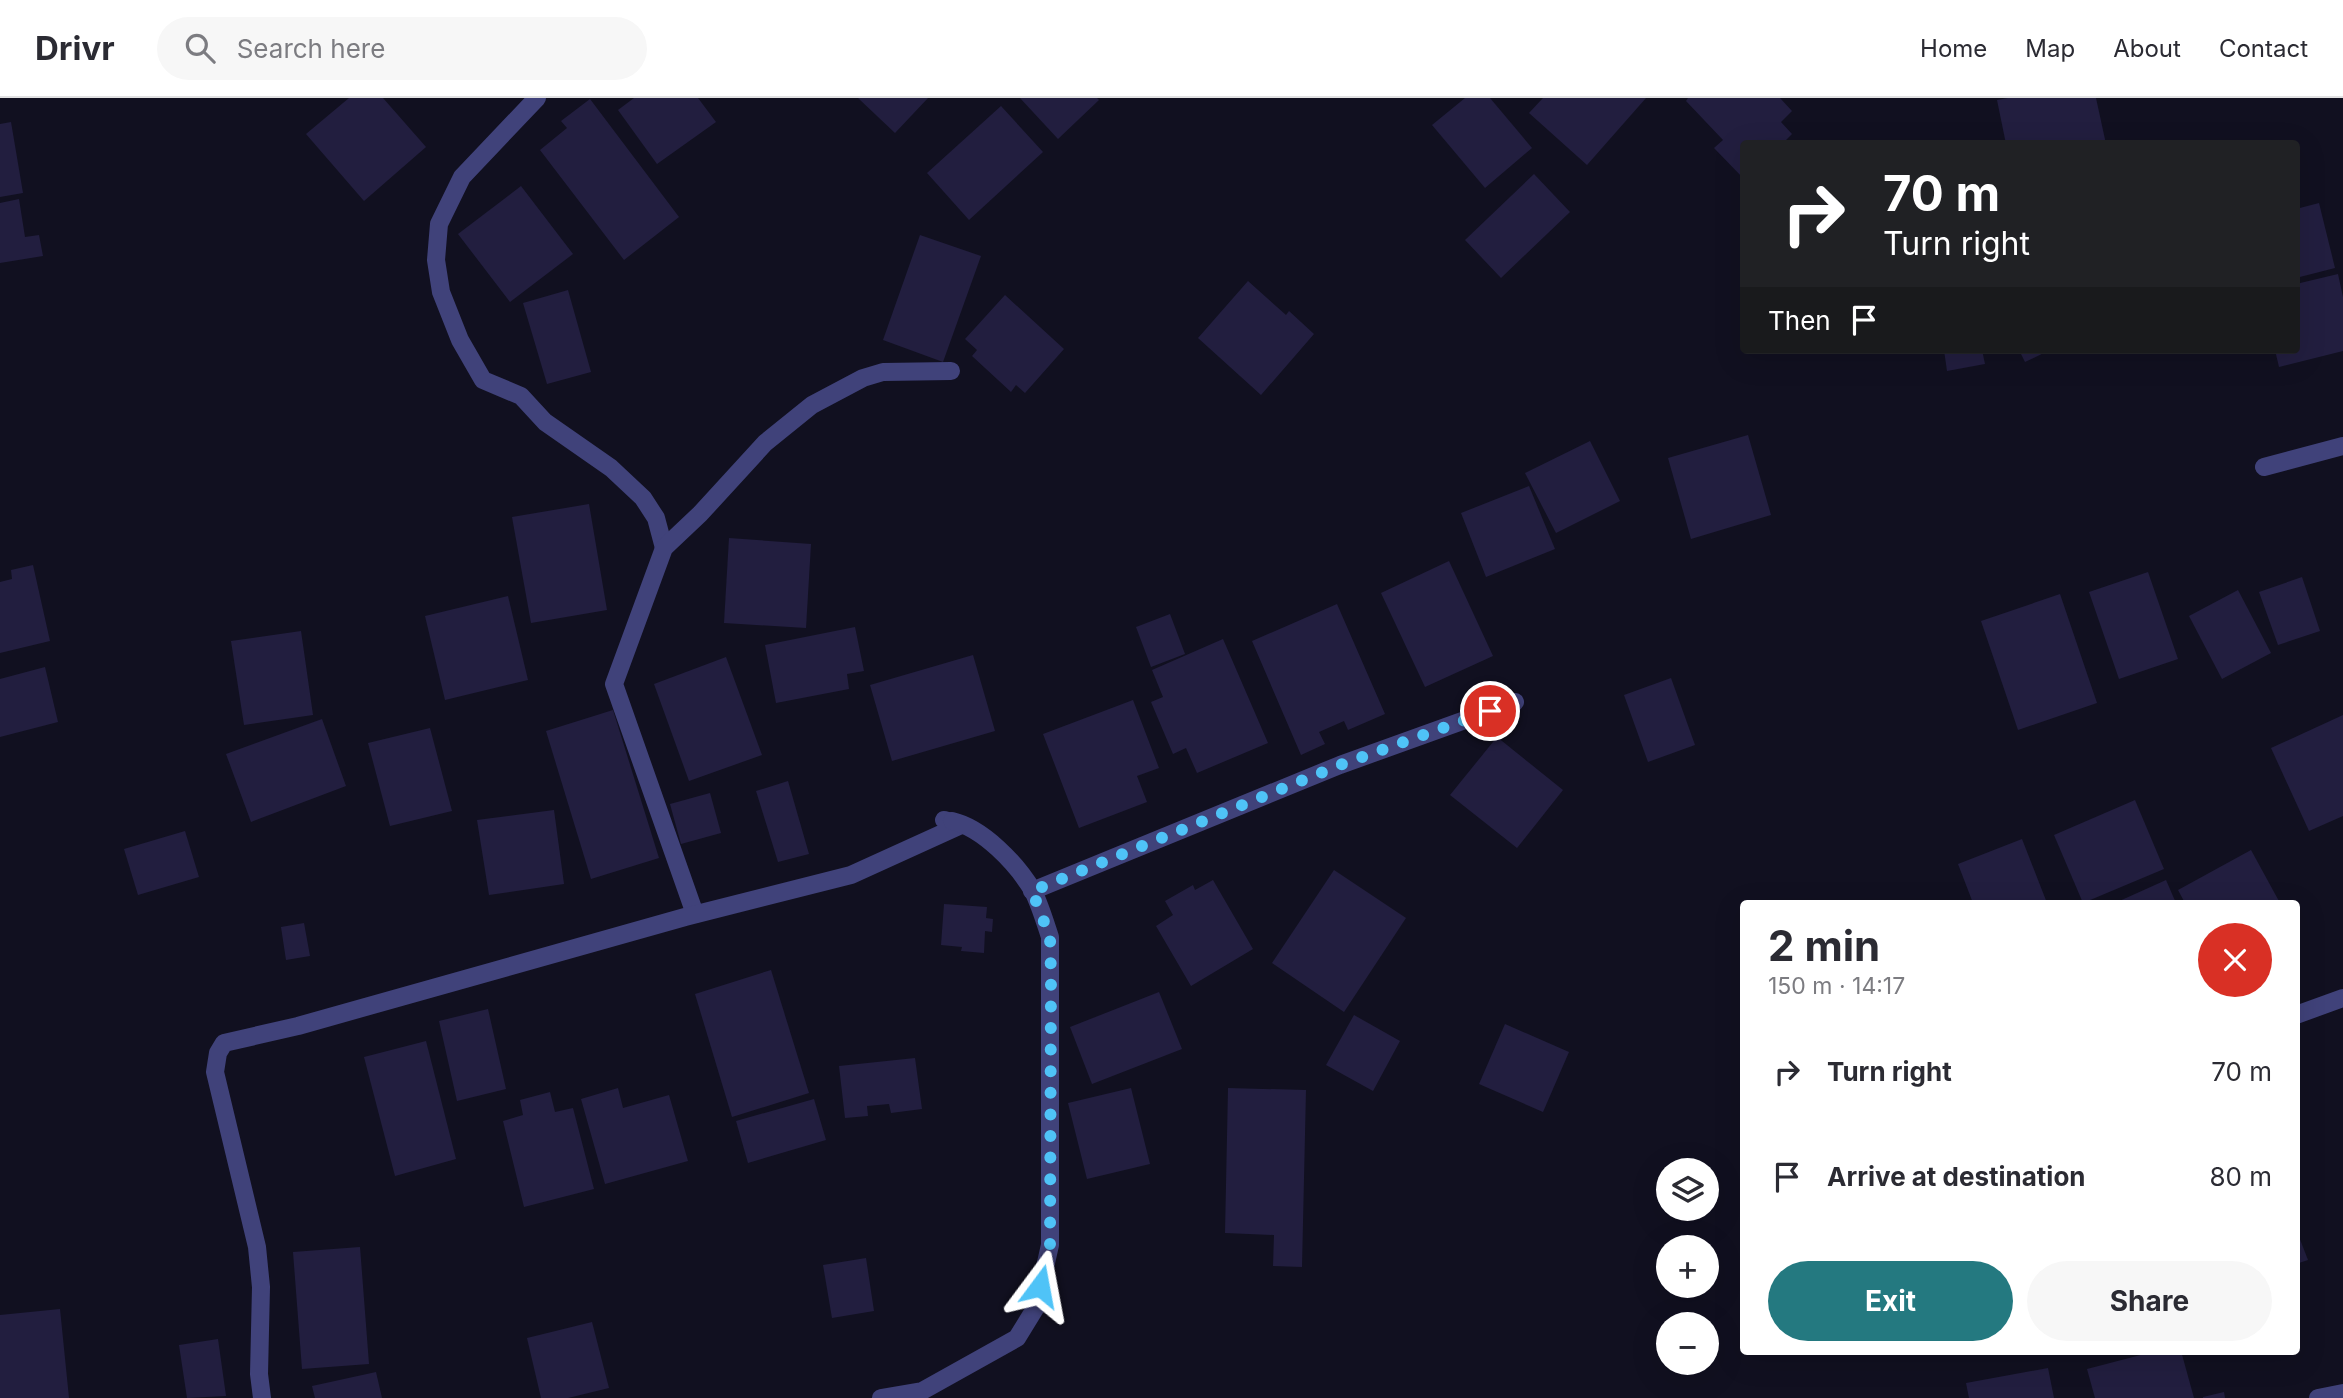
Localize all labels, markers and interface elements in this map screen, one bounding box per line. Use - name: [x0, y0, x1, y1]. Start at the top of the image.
- search box: [157, 17, 647, 80]
- text: Drivr: [35, 28, 115, 68]
- icon: search: [181, 29, 219, 67]
- text: Search here: [237, 33, 385, 64]
- text: Home: [1920, 34, 1987, 63]
- text: Map: [2025, 34, 2075, 63]
- text: About: [2113, 34, 2181, 63]
- text: Contact: [2219, 34, 2308, 63]
- text: 70 m: [1883, 164, 2000, 223]
- icon: right: [1768, 168, 1859, 259]
- text: Turn right: [1883, 224, 2030, 263]
- icon: arrive: [1845, 301, 1883, 339]
- text: Then: [1768, 305, 1831, 336]
- pin: [1460, 681, 1520, 741]
- icon: arrive: [1471, 692, 1509, 730]
- text: 2 min: [1768, 920, 1880, 971]
- button: close: [2198, 923, 2272, 997]
- text: 150 m · 14:17: [1768, 972, 1905, 1000]
- icon: right: [1768, 1053, 1806, 1091]
- text: Turn right: [1827, 1056, 1952, 1087]
- text: 70 m: [2211, 1056, 2272, 1087]
- map controls: [1656, 1158, 1719, 1375]
- button: layers: [1656, 1158, 1719, 1221]
- icon: arrive: [1768, 1158, 1806, 1196]
- text: Arrive at destination: [1827, 1161, 2086, 1192]
- text: 80 m: [2209, 1161, 2272, 1192]
- button: +: [1656, 1235, 1719, 1298]
- position arrow: [1003, 1249, 1077, 1323]
- button: Exit: [1768, 1261, 2013, 1341]
- button: Share: [2027, 1261, 2272, 1341]
- button: −: [1656, 1312, 1719, 1375]

